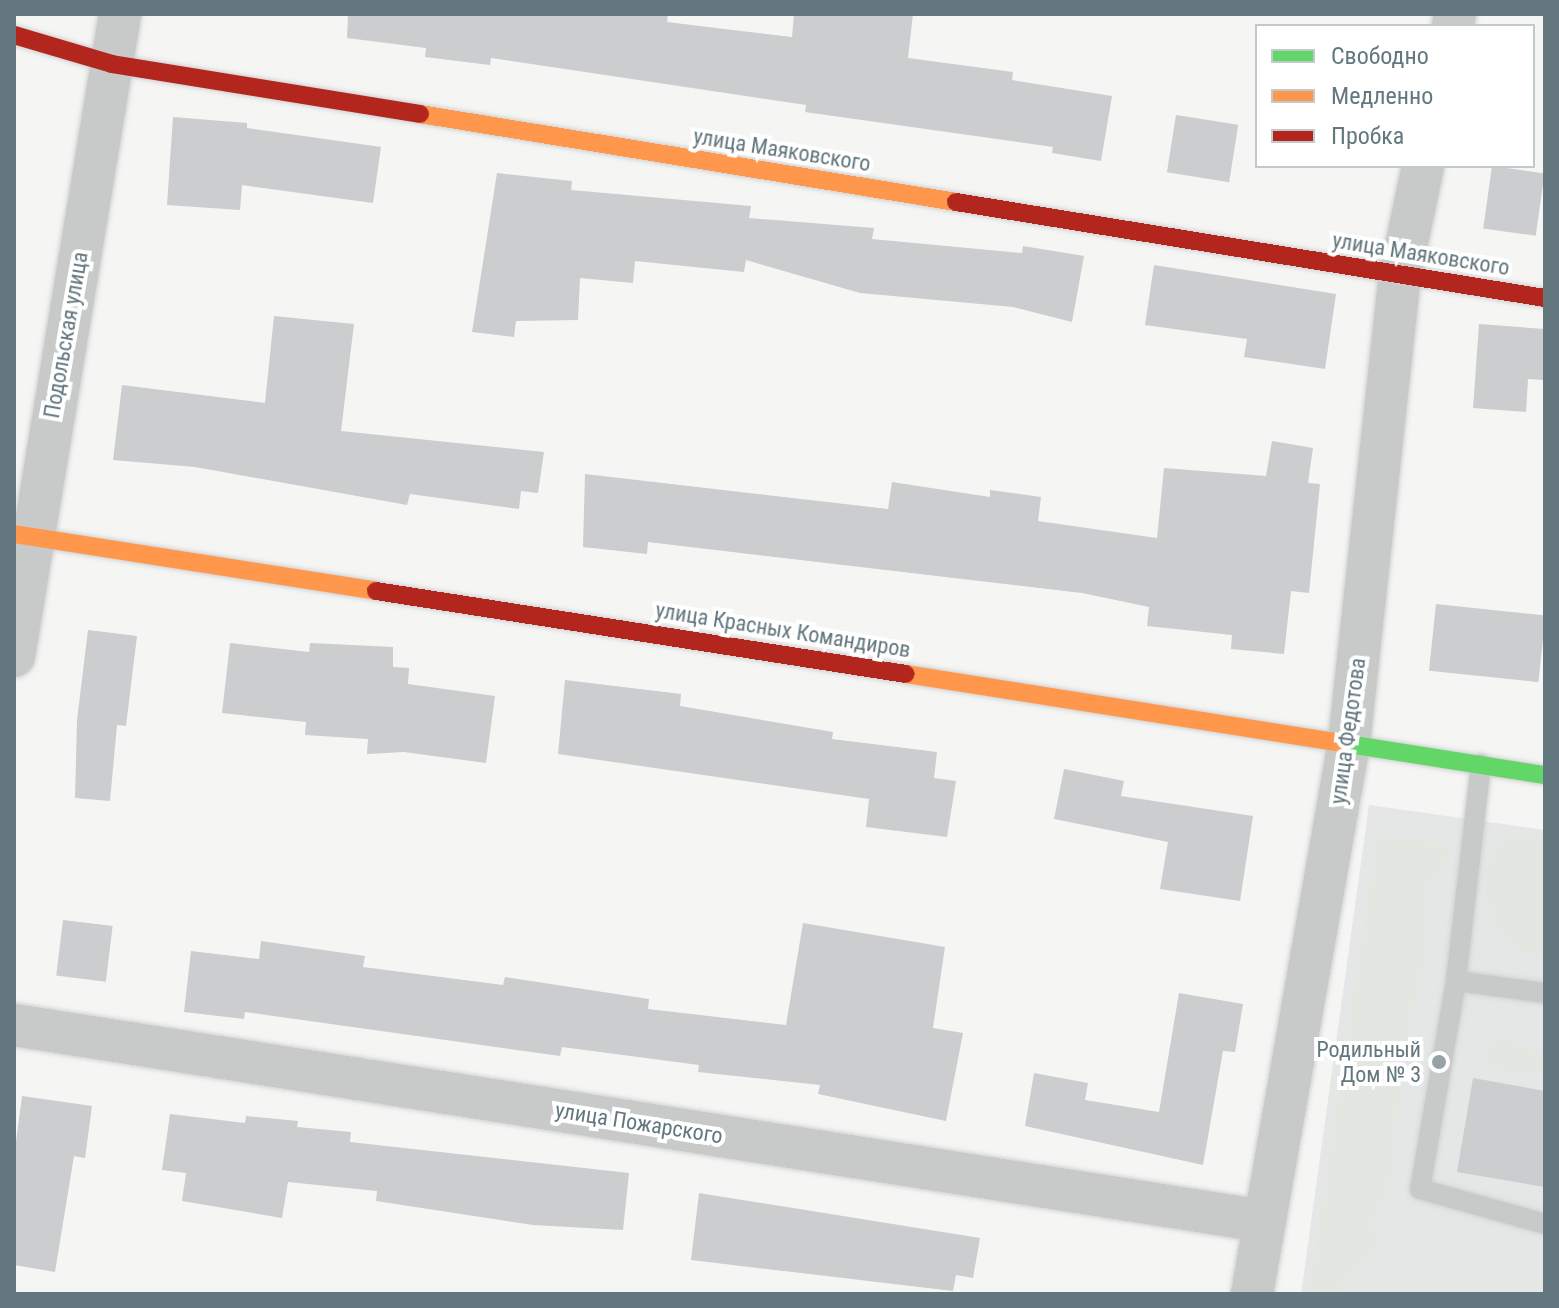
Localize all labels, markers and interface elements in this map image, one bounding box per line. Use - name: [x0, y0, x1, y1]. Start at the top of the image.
- legend: [1255, 24, 1535, 168]
- text: Свободно: [1331, 42, 1429, 70]
- text: Медленно: [1331, 82, 1433, 110]
- text: Пробка: [1331, 122, 1404, 150]
- street label: улица Маяковского: [692, 123, 872, 177]
- street label: улица Маяковского: [1331, 227, 1511, 281]
- street label: Подольская улица: [38, 250, 94, 420]
- street label: улица Красных Командиров: [654, 597, 912, 663]
- street label: улица Федотова: [1325, 656, 1371, 806]
- place label: Родильный Дом № 3: [1317, 1036, 1421, 1088]
- marker: Родильный Дом № 3: [1428, 1051, 1450, 1073]
- street label: улица Пожарского: [553, 1097, 725, 1149]

